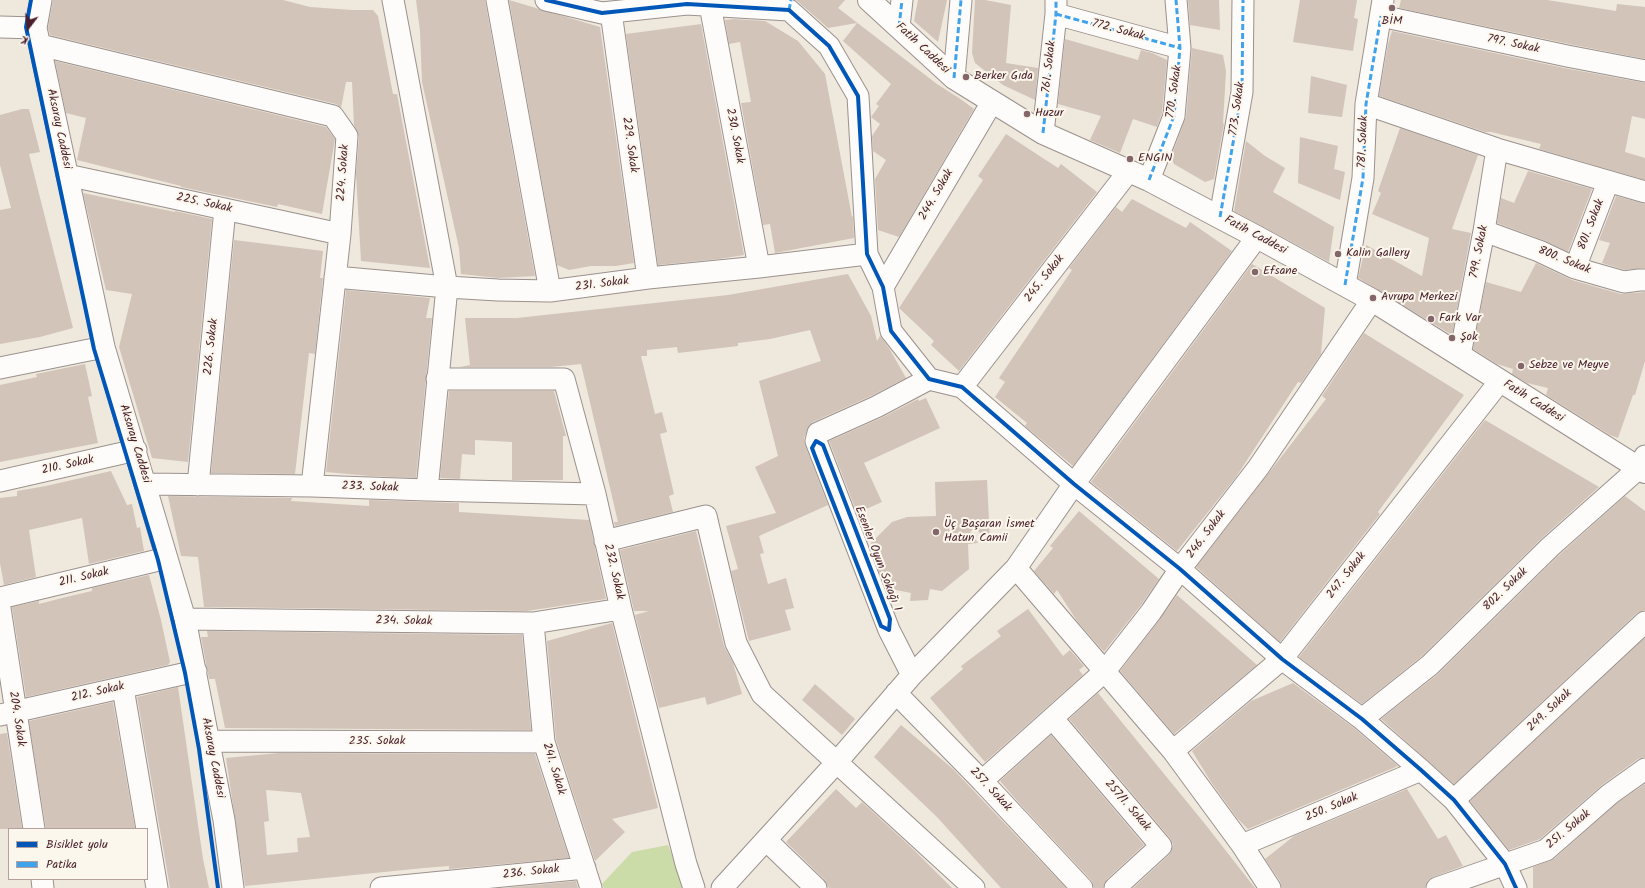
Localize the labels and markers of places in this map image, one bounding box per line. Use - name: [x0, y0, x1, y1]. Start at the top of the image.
- marker: BİM: [1387, 3, 1397, 13]
- place label: BİM: [1382, 15, 1402, 29]
- place label: Berker Gıda: [974, 70, 1033, 84]
- marker: Berker Gıda: [961, 72, 971, 82]
- place label: Huzur: [1035, 107, 1064, 121]
- marker: Huzur: [1022, 109, 1032, 119]
- place label: ENGIN: [1138, 152, 1172, 166]
- marker: ENGIN: [1125, 154, 1135, 164]
- place label: Kalin Gallery: [1346, 247, 1410, 261]
- marker: Kalin Gallery: [1333, 249, 1343, 259]
- place label: Efsane: [1263, 265, 1297, 279]
- marker: Efsane: [1250, 267, 1260, 277]
- place label: Avrupa Merkezi: [1381, 291, 1457, 305]
- marker: Avrupa Merkezi: [1368, 293, 1378, 303]
- place label: Fark Var: [1439, 312, 1481, 326]
- marker: Fark Var: [1426, 314, 1436, 324]
- place label: Şok: [1460, 331, 1478, 345]
- marker: Şok: [1447, 333, 1457, 343]
- place label: Sebze ve Meyve: [1529, 359, 1609, 373]
- marker: Sebze ve Meyve: [1516, 361, 1526, 371]
- place label: Üç Başaran İsmet Hatun Camii: [944, 518, 1035, 546]
- marker: Üç Başaran İsmet Hatun Camii: [931, 527, 941, 537]

